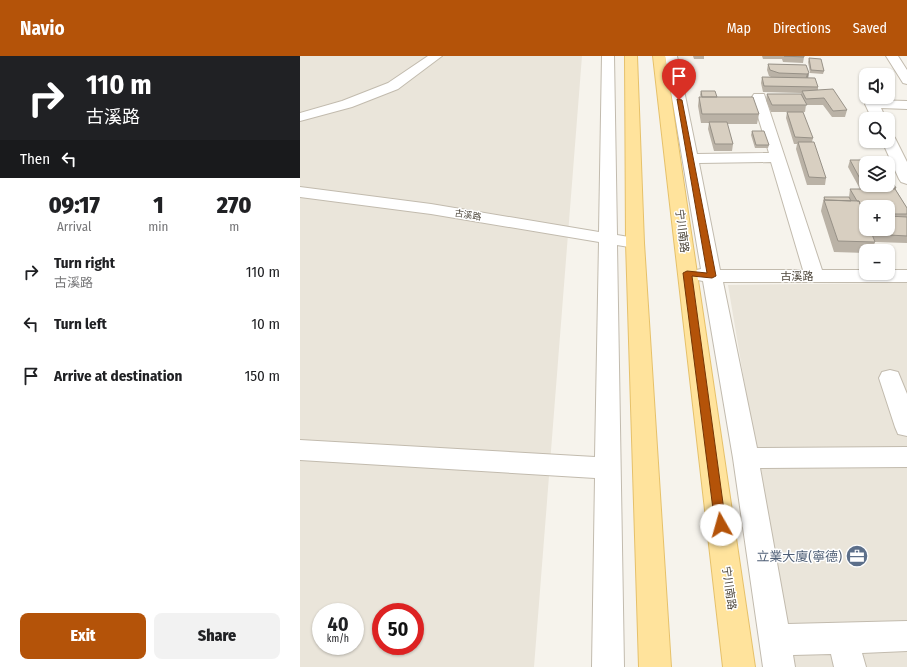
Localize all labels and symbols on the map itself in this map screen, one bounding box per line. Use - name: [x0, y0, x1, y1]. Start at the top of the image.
- pin: [662, 59, 696, 100]
- street label: 古溪路: [454, 208, 482, 222]
- street label: 宁川南路: [673, 208, 691, 254]
- street label: 古溪路: [781, 270, 814, 283]
- position arrow: [700, 504, 742, 546]
- office icon: 立業大廈(寧德): [844, 543, 870, 569]
- place label: 立業大廈(寧德): [756, 549, 842, 564]
- street label: 宁川南路: [720, 565, 738, 611]
- speed limit sign: 50: [372, 603, 424, 655]

